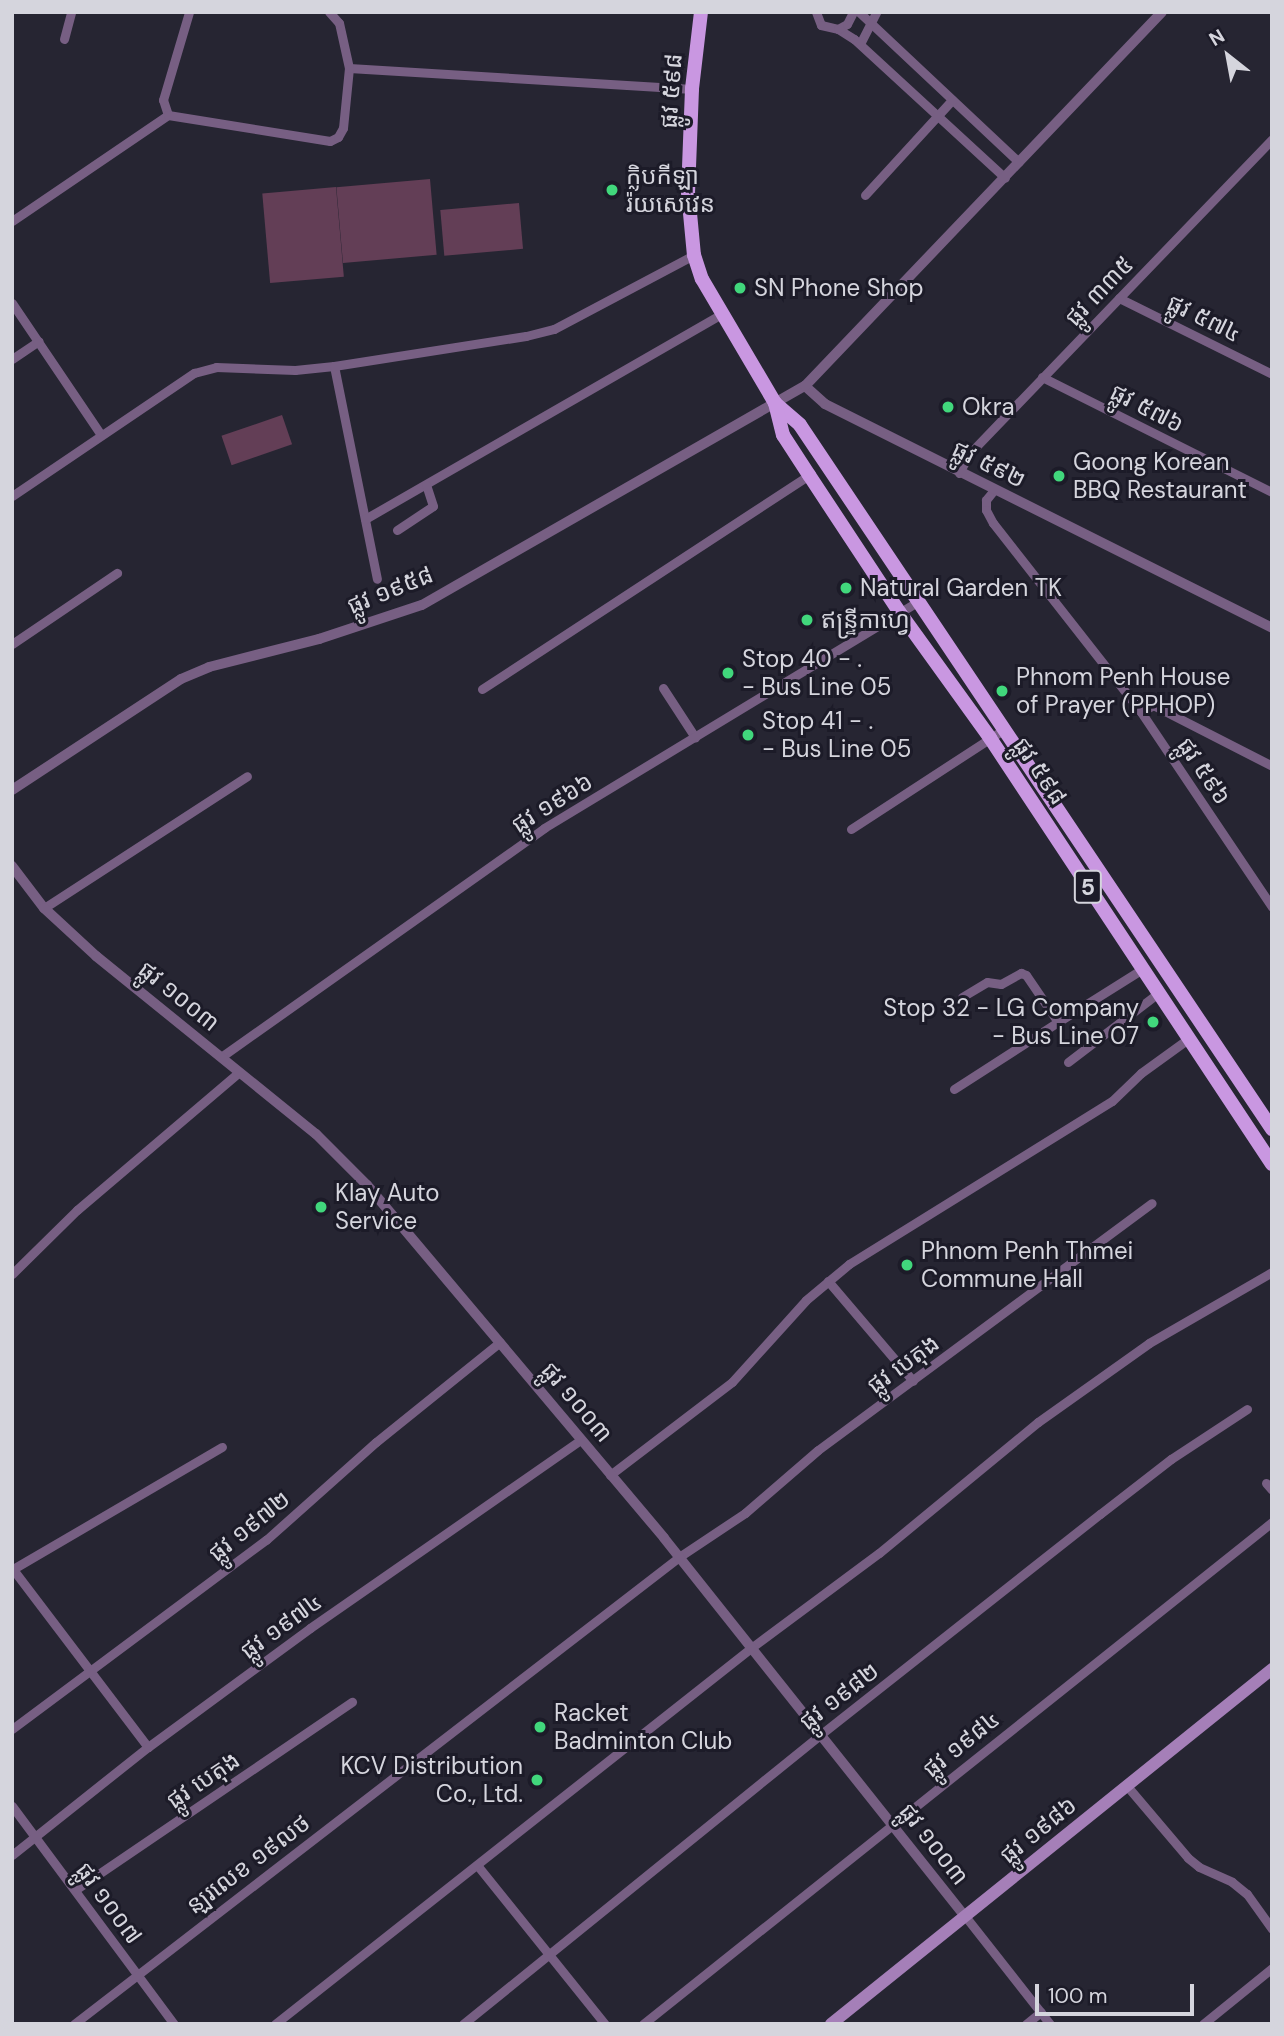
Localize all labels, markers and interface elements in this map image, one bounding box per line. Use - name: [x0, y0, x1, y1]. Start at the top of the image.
- north arrow: [1193, 21, 1263, 91]
- text: N: [1205, 23, 1229, 52]
- street label: ផ្លូវ ៥៩៨: [654, 53, 688, 129]
- place label: ក្លិបកីឡា រ៉យសេវេន: [626, 162, 715, 218]
- marker: ក្លិបកីឡា រ៉យសេវេន: [604, 182, 620, 198]
- street label: ផ្លូវ ៣៣៥: [1059, 250, 1139, 332]
- place label: SN Phone Shop: [754, 274, 924, 302]
- marker: SN Phone Shop: [732, 280, 748, 296]
- street label: ផ្លូវ ៥៧៤: [1162, 288, 1246, 348]
- street label: ផ្លូវ ៥៧៦: [1105, 377, 1189, 439]
- place label: Okra: [962, 393, 1015, 421]
- marker: Okra: [940, 399, 956, 415]
- street label: ផ្លូវ ៥៩២: [948, 434, 1030, 494]
- place label: Goong Korean BBQ Restaurant: [1073, 448, 1247, 504]
- marker: Goong Korean BBQ Restaurant: [1051, 468, 1067, 484]
- street label: ផ្លូវ ១៩៥៨: [343, 560, 437, 620]
- place label: Natural Garden TK: [860, 574, 1062, 602]
- marker: Natural Garden TK: [838, 580, 854, 596]
- place label: ឥន្ទ្រីកាហ្វេ: [821, 606, 910, 634]
- marker: ឥន្ទ្រីកាហ្វេ: [799, 612, 815, 628]
- place label: Stop 40 - . - Bus Line 05: [742, 645, 891, 701]
- place label: Phnom Penh House of Prayer (PPHOP): [1016, 663, 1230, 719]
- marker: Stop 40 - . - Bus Line 05: [720, 665, 736, 681]
- marker: Phnom Penh House of Prayer (PPHOP): [994, 683, 1010, 699]
- place label: Stop 41 - . - Bus Line 05: [762, 707, 911, 763]
- marker: Stop 41 - . - Bus Line 05: [740, 727, 756, 743]
- street label: ផ្លូវ ៥៩៨: [1007, 732, 1073, 810]
- street label: ផ្លូវ ៥៩៦: [1171, 732, 1237, 810]
- street label: ផ្លូវ ១៩៦៦: [506, 767, 598, 839]
- road number: 5: [1072, 867, 1104, 906]
- street label: ផ្លូវ ១០០៣: [133, 955, 225, 1037]
- place label: Stop 32 - LG Company - Bus Line 07: [883, 994, 1139, 1050]
- marker: Stop 32 - LG Company - Bus Line 07: [1145, 1014, 1161, 1030]
- place label: Klay Auto Service: [335, 1179, 440, 1235]
- marker: Klay Auto Service: [313, 1199, 329, 1215]
- place label: Phnom Penh Thmei Commune Hall: [921, 1237, 1133, 1293]
- marker: Phnom Penh Thmei Commune Hall: [899, 1257, 915, 1273]
- street label: ផ្លូវ បេតុង: [861, 1328, 945, 1400]
- street label: ផ្លូវ ១០០៣: [535, 1356, 619, 1448]
- street label: ផ្លូវ ១៩៧២: [202, 1484, 296, 1568]
- street label: ផ្លូវ ១៩៧៤: [235, 1587, 327, 1665]
- street label: ផ្លូវ ១៩៨២: [793, 1656, 885, 1736]
- place label: Racket Badminton Club: [554, 1699, 732, 1755]
- street label: ផ្លូវ ១៩៨៤: [917, 1704, 1005, 1784]
- marker: Racket Badminton Club: [532, 1719, 548, 1735]
- street label: ផ្លូវ បេតុង: [161, 1745, 245, 1815]
- place label: KCV Distribution Co., Ltd.: [341, 1752, 523, 1808]
- marker: KCV Distribution Co., Ltd.: [529, 1772, 545, 1788]
- street label: ផ្លូវ ១៩៨៦: [994, 1790, 1082, 1870]
- street label: ផ្លូវ ១០០៣: [893, 1797, 975, 1891]
- street label: ន្ឡរលេខ ១៩លថ: [180, 1808, 316, 1920]
- street label: ផ្លូវ ១០០៧: [70, 1857, 148, 1949]
- scale bar: [1039, 1969, 1198, 2013]
- text: 100 m: [1048, 1982, 1108, 2010]

